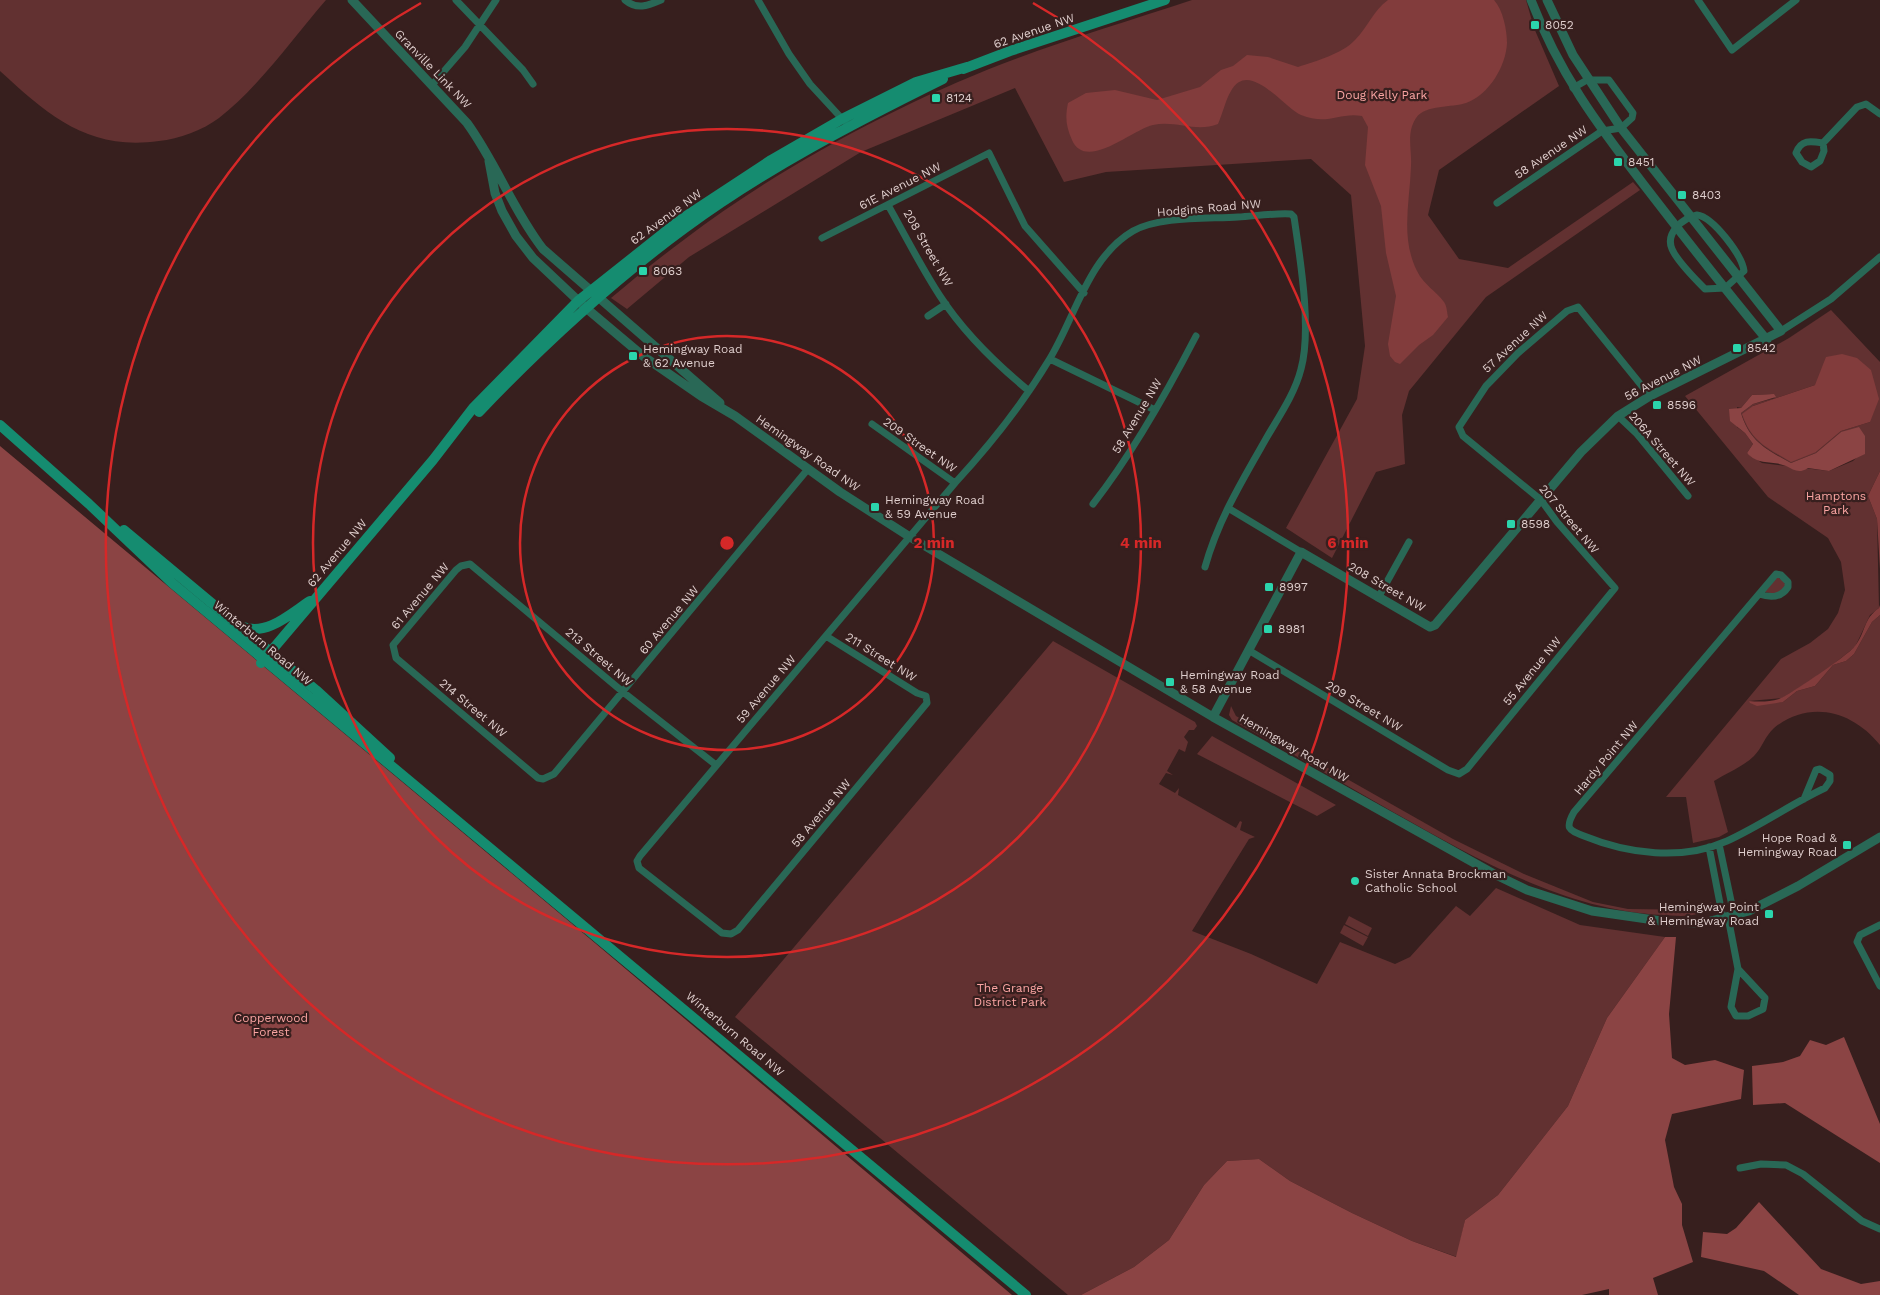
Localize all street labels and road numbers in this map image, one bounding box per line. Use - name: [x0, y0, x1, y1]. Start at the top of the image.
- street label: 62 Avenue NW: [992, 10, 1077, 51]
- street label: Granville Link NW: [392, 27, 474, 112]
- street label: 58 Avenue NW: [1512, 122, 1590, 182]
- street label: 61E Avenue NW: [857, 159, 944, 213]
- street label: 62 Avenue NW: [628, 186, 705, 248]
- street label: Hodgins Road NW: [1156, 196, 1262, 220]
- street label: 208 Street NW: [900, 207, 956, 289]
- street label: 57 Avenue NW: [1480, 308, 1551, 376]
- street label: 56 Avenue NW: [1622, 352, 1704, 403]
- street label: 58 Avenue NW: [1109, 376, 1165, 456]
- street label: 206A Street NW: [1626, 409, 1698, 489]
- street label: Hemingway Road NW: [753, 412, 863, 495]
- street label: 209 Street NW: [881, 414, 960, 476]
- street label: 207 Street NW: [1536, 482, 1602, 557]
- street label: 62 Avenue NW: [304, 516, 370, 590]
- street label: 208 Street NW: [1346, 559, 1428, 615]
- street label: 61 Avenue NW: [388, 560, 452, 632]
- street label: 60 Avenue NW: [636, 582, 702, 657]
- street label: Winterburn Road NW: [211, 598, 315, 689]
- street label: 213 Street NW: [563, 625, 636, 689]
- street label: 211 Street NW: [843, 630, 919, 685]
- street label: 55 Avenue NW: [1500, 633, 1564, 708]
- street label: 59 Avenue NW: [733, 652, 799, 726]
- street label: 214 Street NW: [436, 676, 510, 741]
- street label: 209 Street NW: [1323, 678, 1405, 735]
- street label: Hemingway Road NW: [1237, 711, 1352, 785]
- street label: Hardy Point NW: [1571, 718, 1641, 798]
- street label: 58 Avenue NW: [788, 776, 854, 850]
- street label: Winterburn Road NW: [683, 989, 787, 1080]

